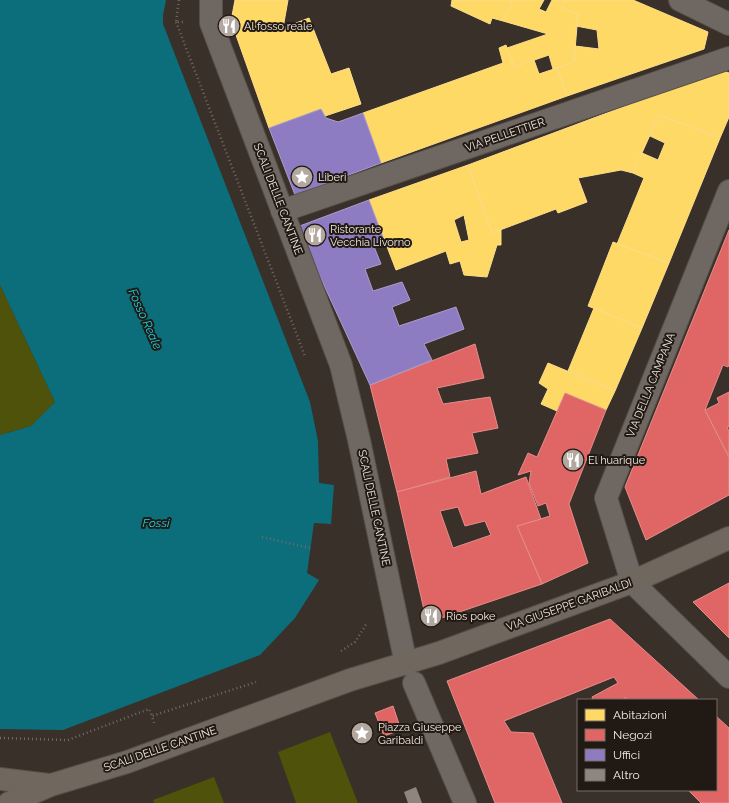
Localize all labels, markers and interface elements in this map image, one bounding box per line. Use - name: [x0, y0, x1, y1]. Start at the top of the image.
- restaurant icon: Al fosso reale: [216, 13, 242, 39]
- place label: Al fosso reale: [244, 20, 313, 33]
- street label: VIA PELLETTIER: [464, 115, 546, 155]
- street label: SCALI DELLE CANTINE: [251, 141, 305, 257]
- place icon: Liberi: [289, 164, 315, 190]
- place label: Liberi: [318, 171, 346, 184]
- restaurant icon: Ristorante Vecchia Livorno: [302, 222, 328, 248]
- place label: Ristorante Vecchia Livorno: [330, 223, 411, 249]
- water label: Fosso Reale: [125, 286, 165, 352]
- street label: VIA DELLA CAMPANA: [624, 330, 678, 439]
- restaurant icon: El huarique: [560, 447, 586, 473]
- street label: SCALI DELLE CANTINE: [355, 449, 393, 568]
- place label: El huarique: [588, 454, 646, 467]
- water label: Fossi: [142, 516, 170, 530]
- street label: VIA GIUSEPPE GARIBALDI: [505, 576, 633, 634]
- restaurant icon: Rios poke: [418, 603, 444, 629]
- place label: Rios poke: [446, 610, 496, 623]
- legend: [577, 699, 717, 791]
- text: Abitazioni: [613, 708, 667, 722]
- place icon: Piazza Giuseppe Garibaldi: [349, 720, 375, 746]
- place label: Piazza Giuseppe Garibaldi: [378, 721, 462, 747]
- street label: SCALI DELLE CANTINE: [102, 723, 218, 774]
- text: Negozi: [613, 728, 652, 742]
- text: Uffici: [613, 748, 640, 762]
- text: Altro: [613, 768, 640, 782]

